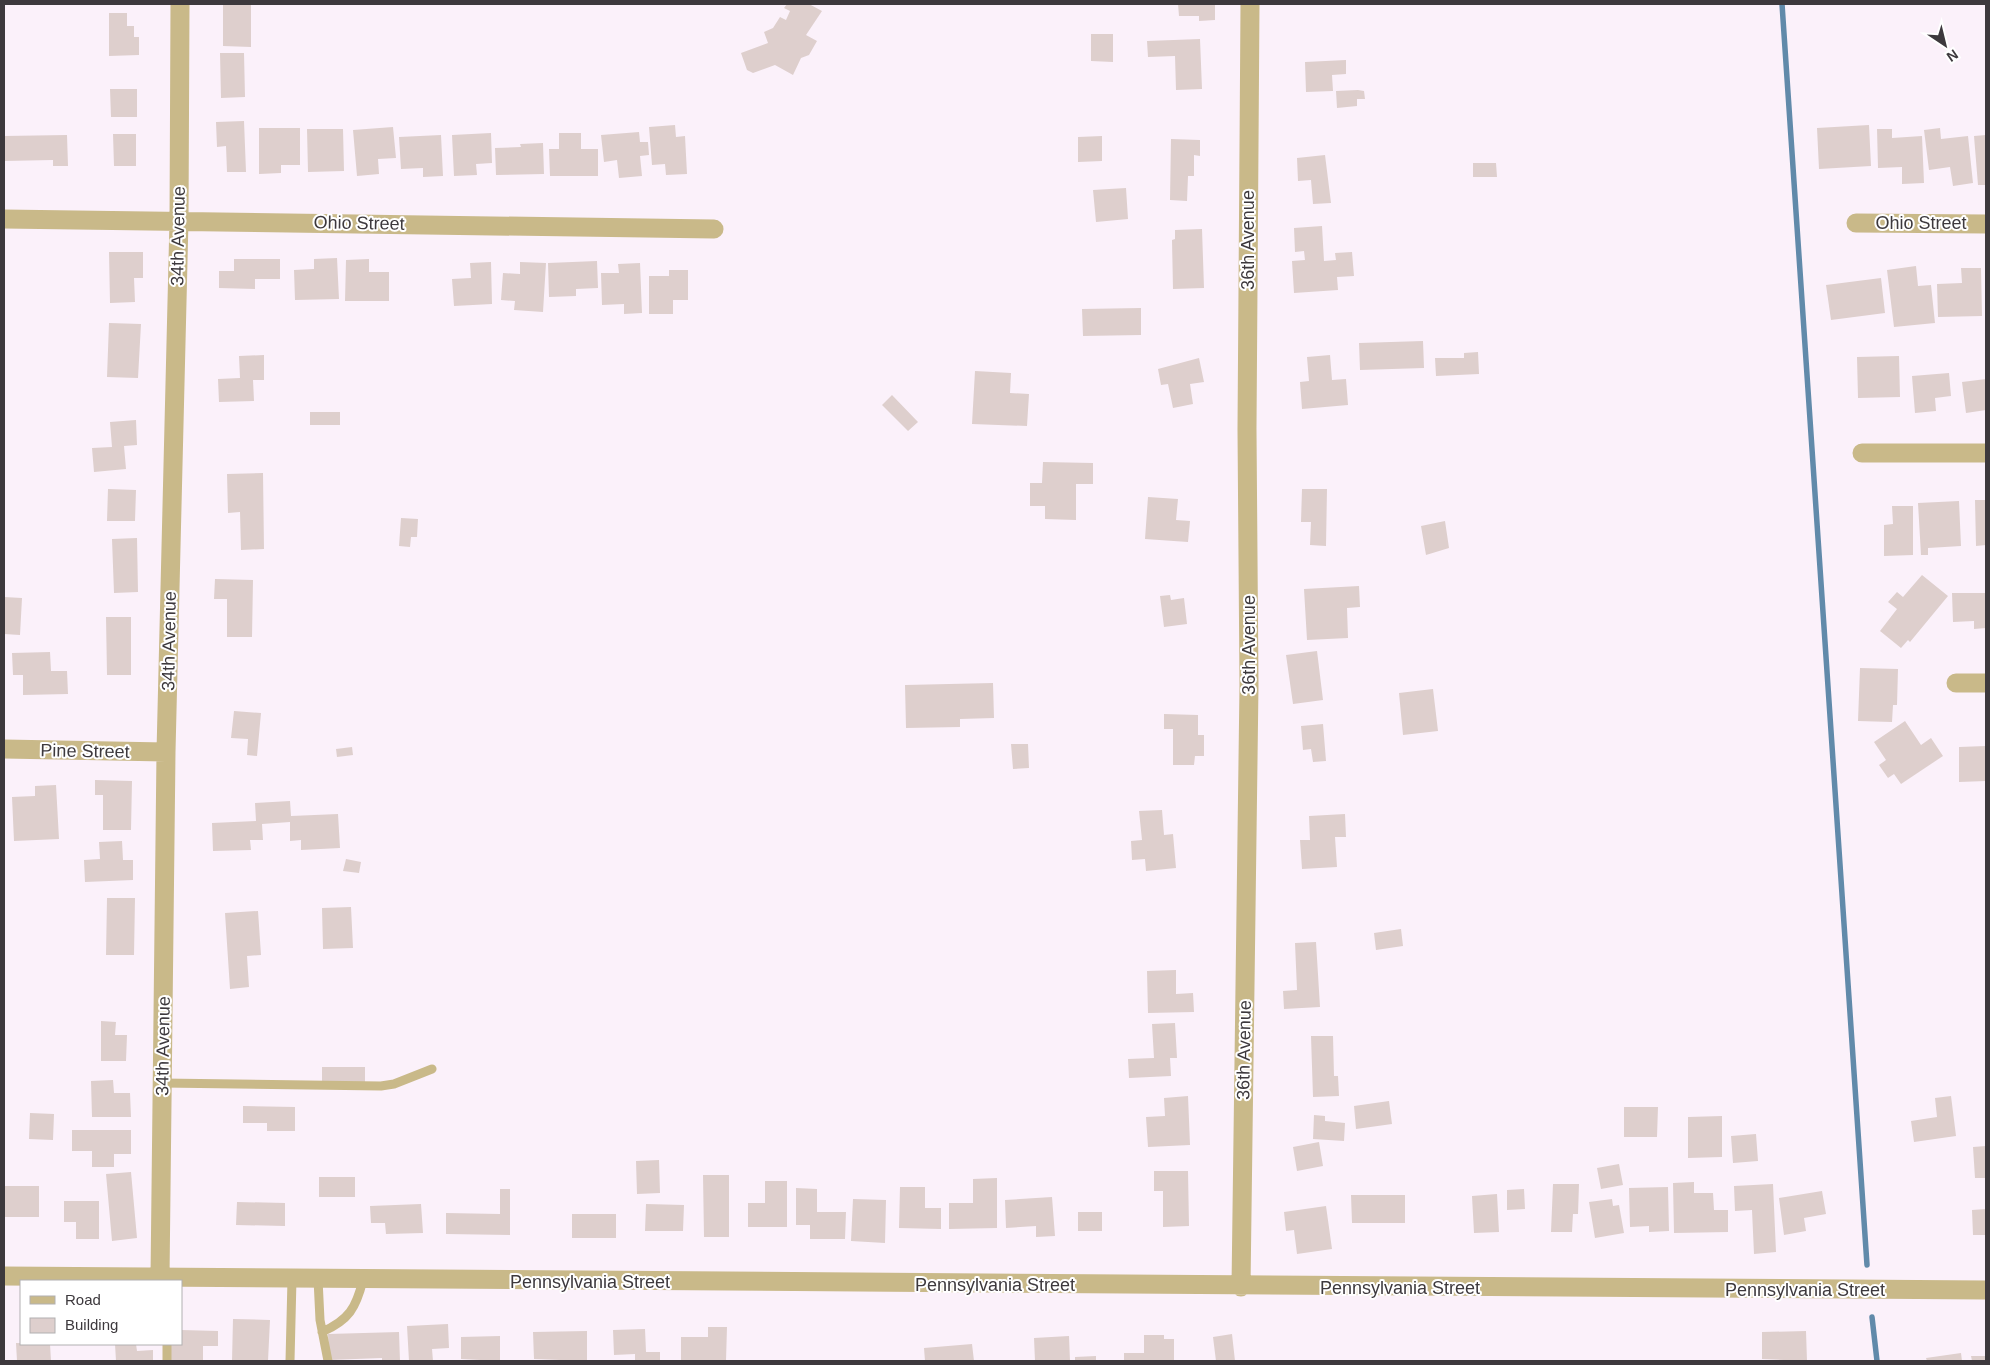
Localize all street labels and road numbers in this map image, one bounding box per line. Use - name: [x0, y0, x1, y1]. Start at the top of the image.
- street label: 34th Avenue: [167, 186, 189, 286]
- street label: 36th Avenue: [1238, 190, 1258, 290]
- street label: Ohio Street: [313, 212, 405, 234]
- street label: Ohio Street: [1875, 213, 1967, 233]
- street label: 34th Avenue: [158, 591, 180, 691]
- street label: 36th Avenue: [1239, 595, 1259, 695]
- street label: Pine Street: [40, 740, 130, 762]
- street label: 34th Avenue: [152, 996, 174, 1096]
- street label: 36th Avenue: [1233, 1000, 1255, 1100]
- street label: Pennsylvania Street: [510, 1272, 670, 1292]
- street label: Pennsylvania Street: [915, 1275, 1075, 1295]
- street label: Pennsylvania Street: [1320, 1278, 1480, 1298]
- street label: Pennsylvania Street: [1725, 1280, 1885, 1300]

